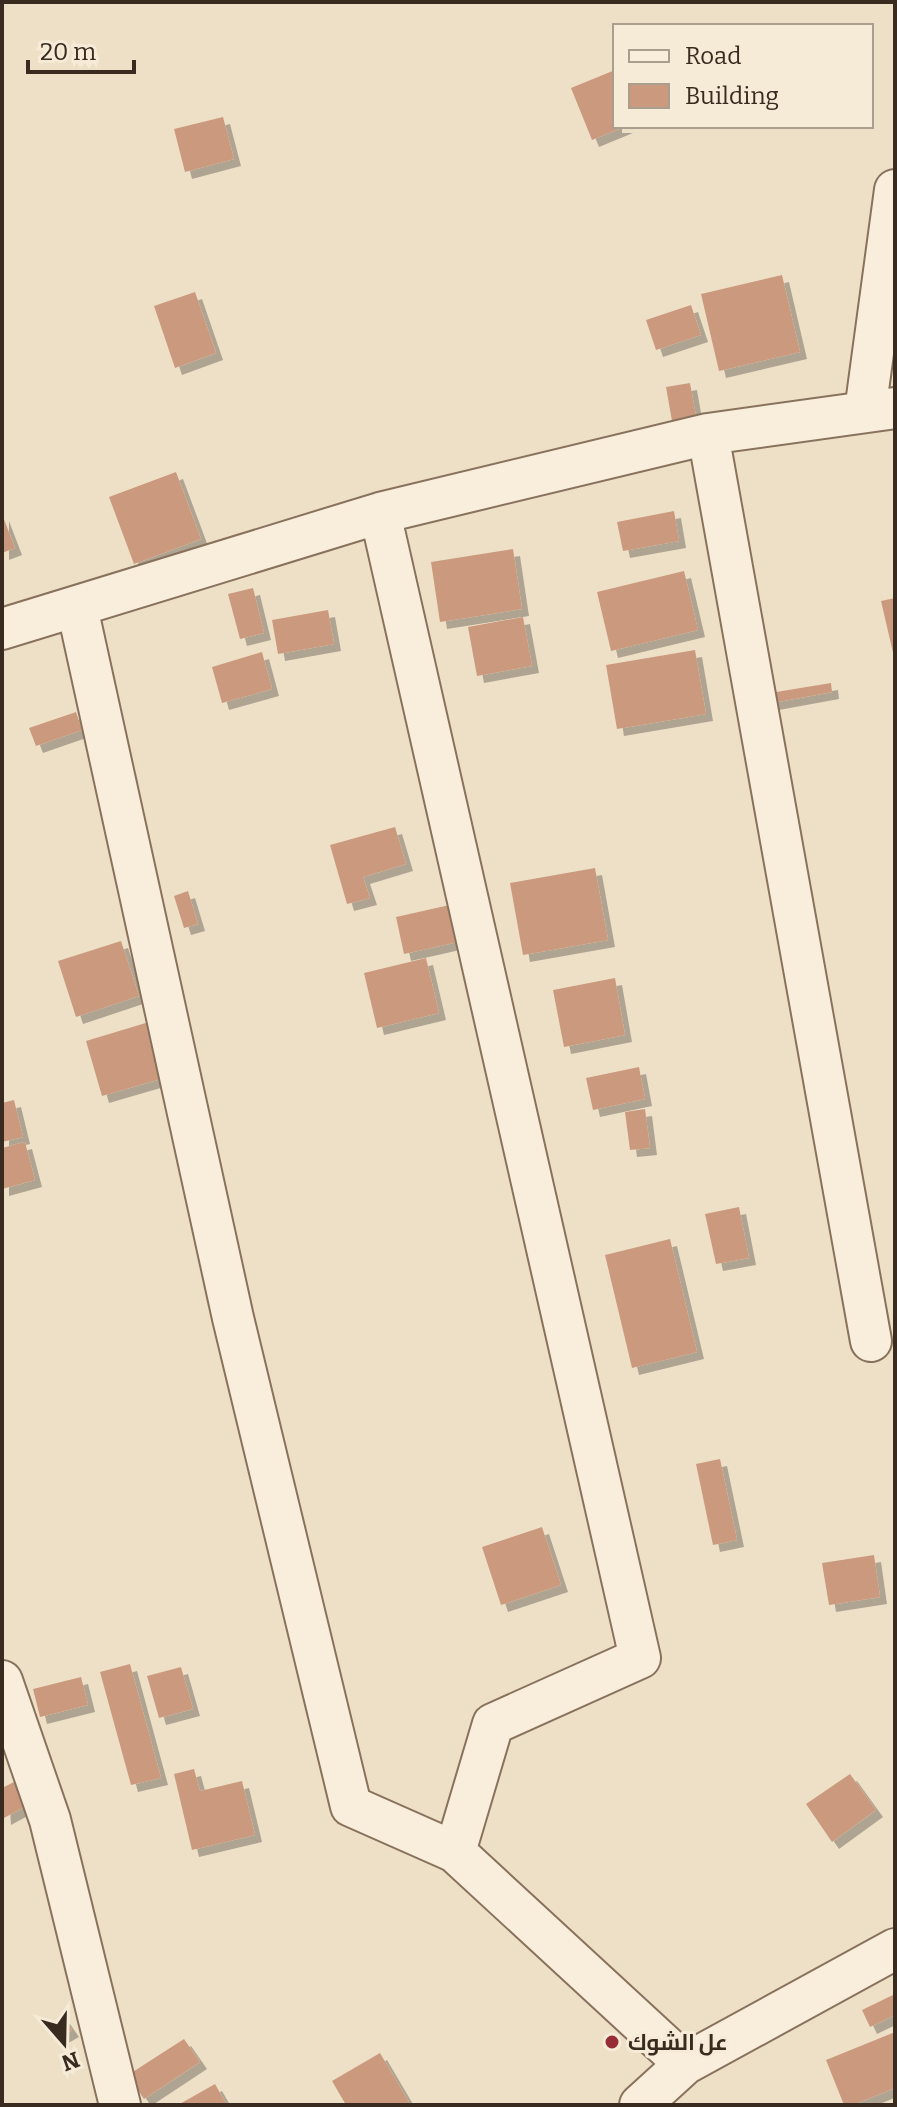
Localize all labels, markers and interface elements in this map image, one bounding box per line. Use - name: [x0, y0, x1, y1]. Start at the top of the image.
- scale bar: [28, 24, 134, 74]
- legend: [613, 24, 873, 128]
- text: 20 m: [40, 38, 96, 66]
- text: Road: [685, 42, 741, 70]
- text: Building: [685, 82, 779, 110]
- north arrow: [24, 2003, 104, 2083]
- place label: عل الشوك: [628, 2029, 728, 2056]
- marker: عل الشوك: [603, 2033, 621, 2051]
- text: N: [58, 2046, 83, 2077]

